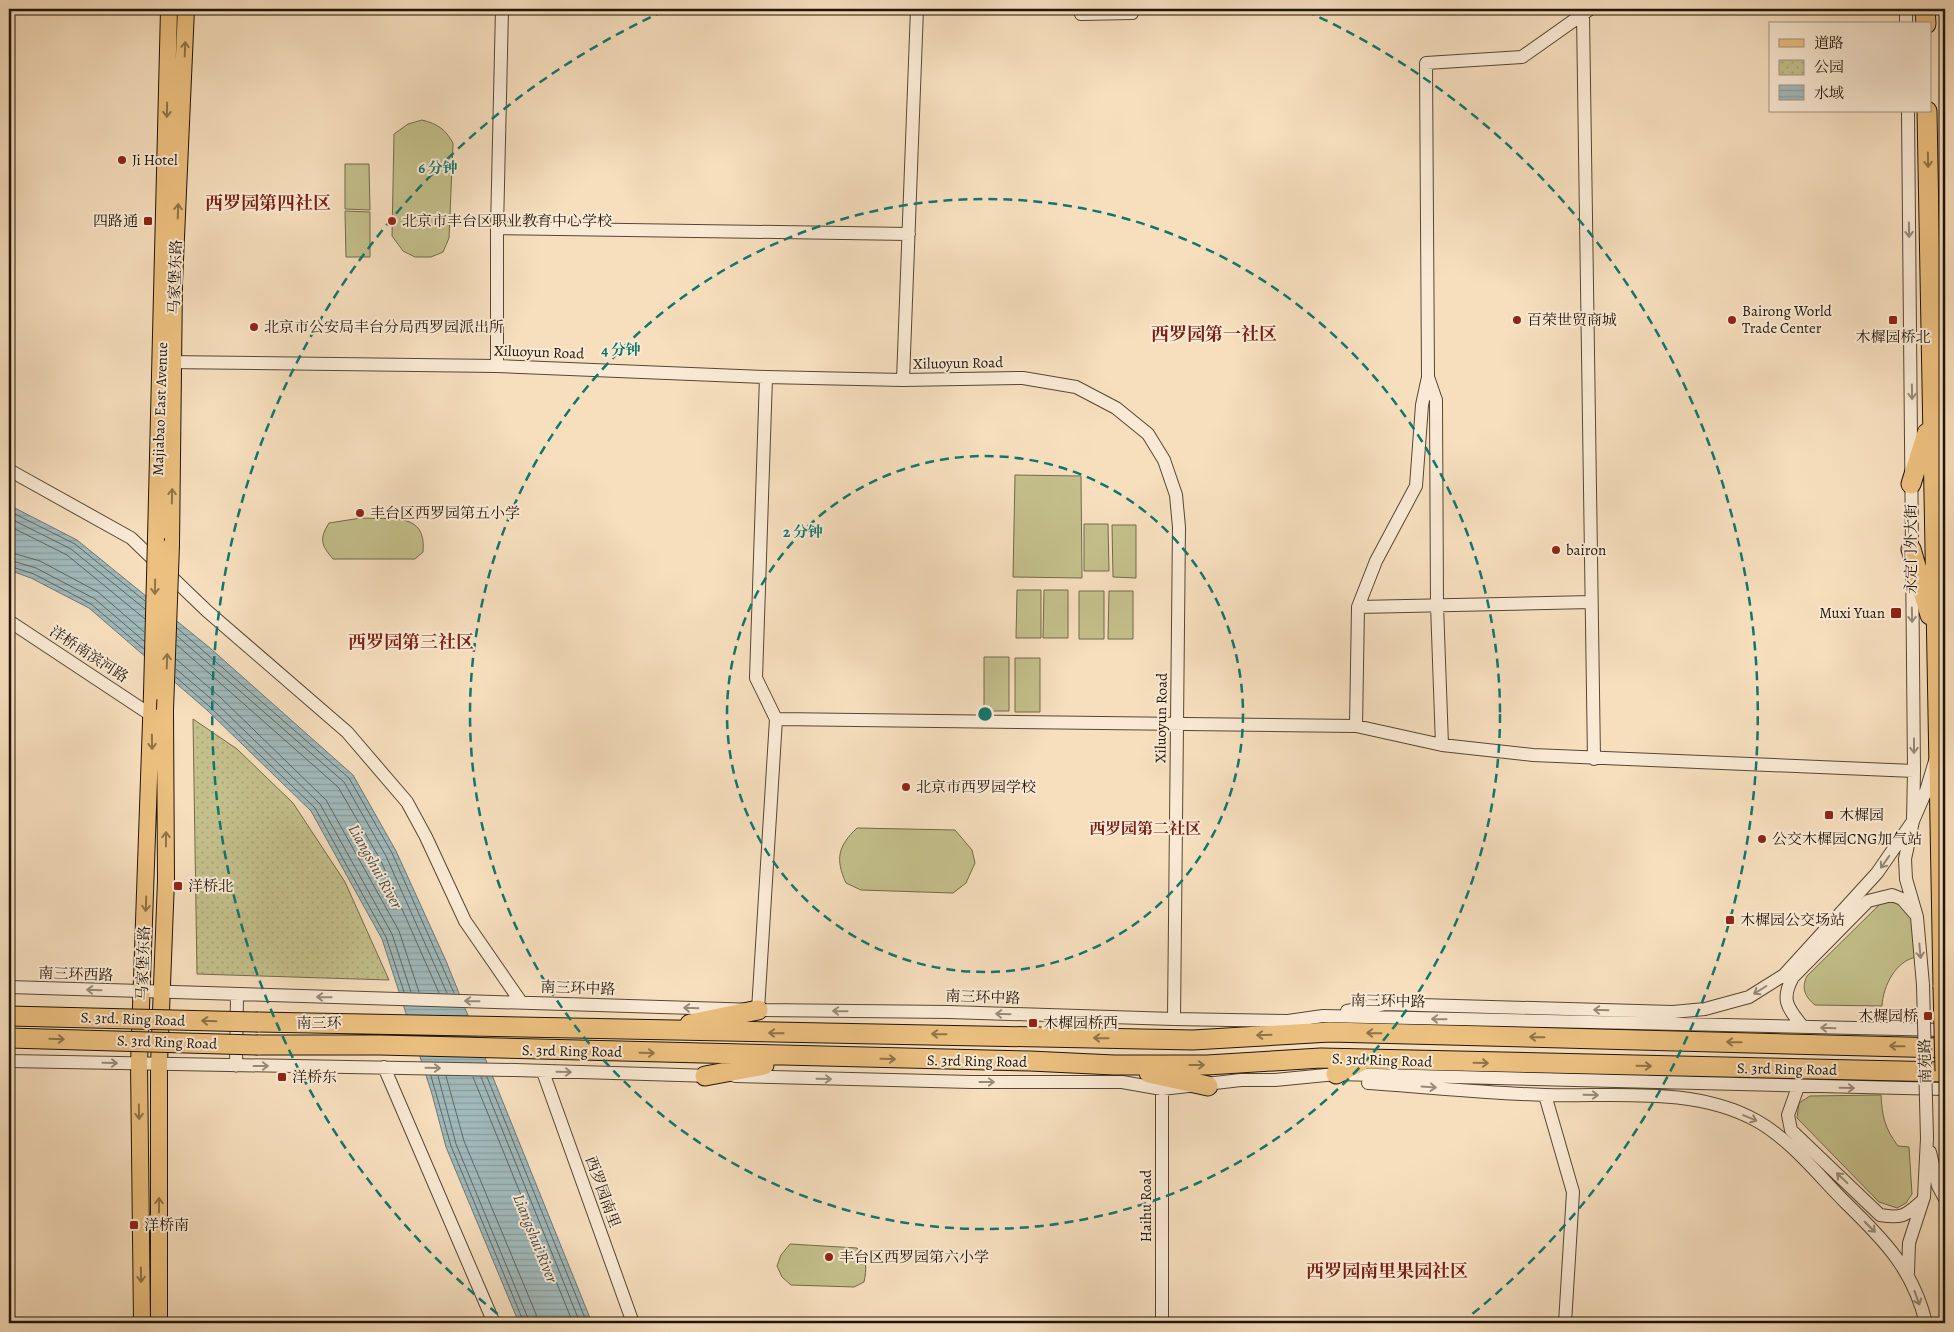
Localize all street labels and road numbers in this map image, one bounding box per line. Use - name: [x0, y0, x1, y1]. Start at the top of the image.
- street label: 马家堡东路: [164, 239, 186, 315]
- street label: Xiluoyun Road: [494, 340, 585, 364]
- street label: Majiabao East Avenue: [148, 342, 172, 476]
- street label: Xiluoyun Road: [913, 352, 1004, 374]
- street label: 永定门外大街: [1901, 504, 1921, 594]
- street label: 洋桥南滨河路: [46, 621, 132, 687]
- street label: Xiluoyun Road: [1150, 672, 1172, 763]
- street label: 马家堡东路: [132, 925, 154, 1001]
- street label: 南三环西路: [38, 963, 114, 985]
- street label: 南三环中路: [540, 977, 616, 999]
- street label: 南三环中路: [945, 986, 1021, 1008]
- street label: 南三环中路: [1350, 990, 1426, 1012]
- street label: S. 3rd. Ring Road: [80, 1007, 187, 1031]
- street label: 南三环: [296, 1013, 342, 1033]
- street label: S. 3rd Ring Road: [117, 1030, 218, 1054]
- street label: 南苑路: [1915, 1038, 1935, 1084]
- street label: S. 3rd Ring Road: [522, 1040, 623, 1062]
- street label: S. 3rd Ring Road: [1332, 1048, 1433, 1072]
- street label: S. 3rd Ring Road: [927, 1050, 1028, 1072]
- street label: S. 3rd Ring Road: [1737, 1058, 1838, 1080]
- street label: 西罗园南里: [581, 1153, 625, 1231]
- street label: Haihu Road: [1136, 1169, 1156, 1242]

